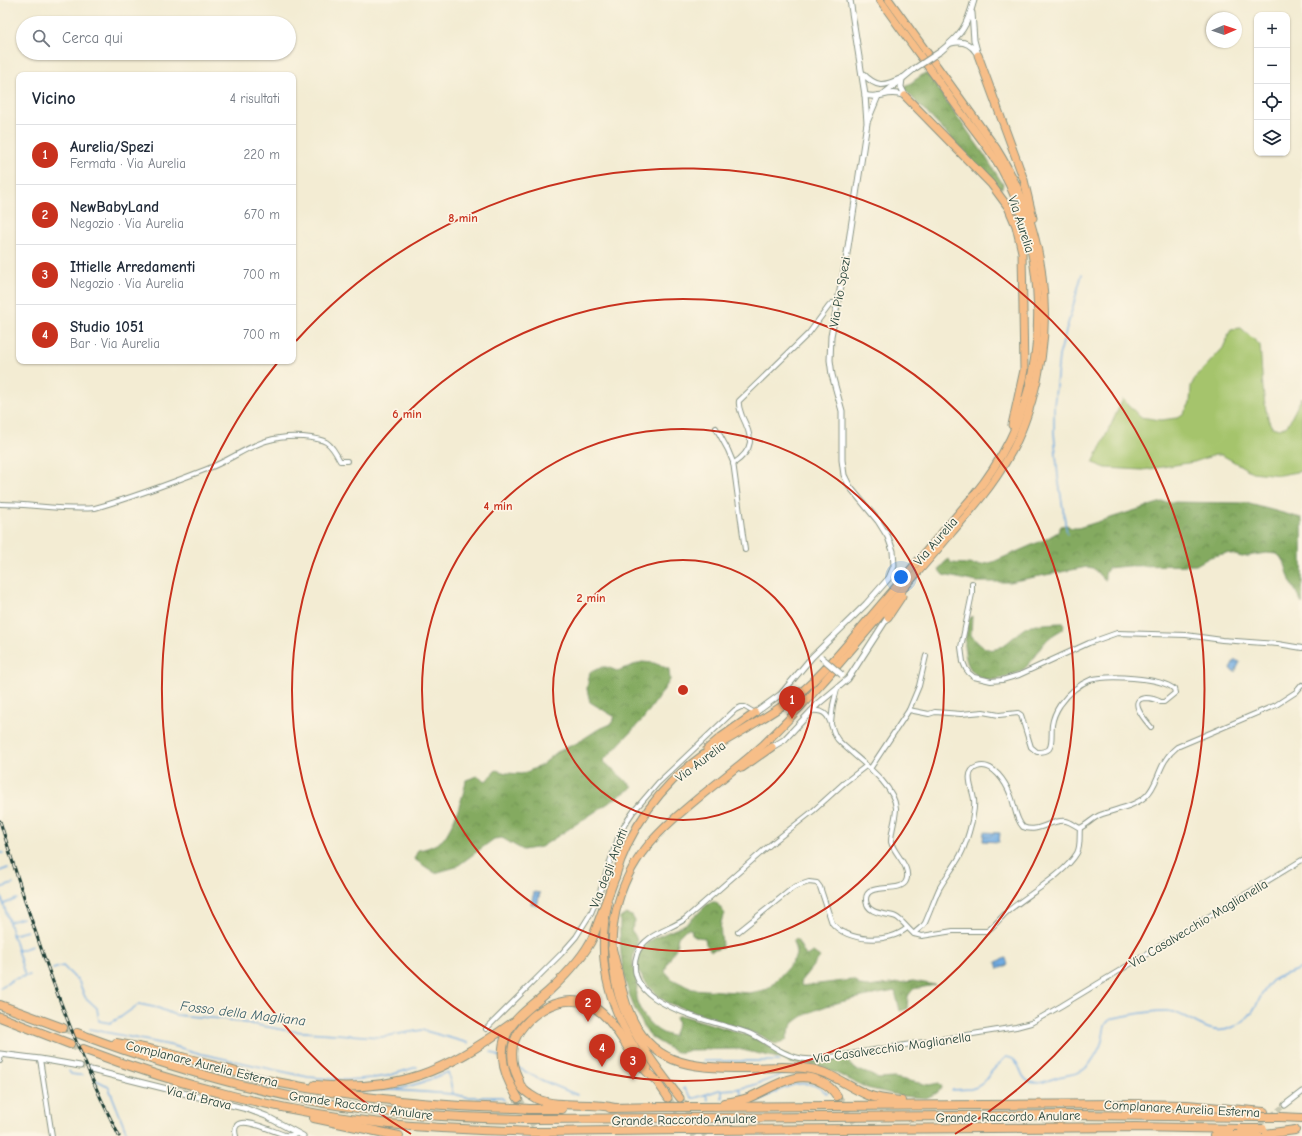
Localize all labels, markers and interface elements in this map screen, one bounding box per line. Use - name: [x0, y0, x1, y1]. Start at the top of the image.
- north arrow: [1206, 12, 1242, 48]
- map controls: [1254, 12, 1290, 156]
- button: +: [1254, 12, 1290, 48]
- search box: [16, 16, 296, 60]
- icon: search: [30, 27, 52, 49]
- text: Cerca qui: [62, 29, 123, 47]
- button: −: [1254, 48, 1290, 84]
- button: locate: [1254, 84, 1290, 120]
- text: Vicino: [32, 89, 75, 108]
- text: 4 risultati: [230, 91, 280, 106]
- button: layers: [1254, 120, 1290, 156]
- text: Aurelia/Spezi: [70, 138, 154, 156]
- text: 1: [42, 147, 48, 162]
- text: 220 m: [243, 147, 280, 162]
- text: Fermata · Via Aurelia: [70, 156, 186, 171]
- street label: Via Aurelia: [1005, 194, 1038, 255]
- text: NewBabyLand: [70, 198, 159, 216]
- text: 2: [42, 207, 48, 222]
- text: 670 m: [244, 207, 280, 222]
- text: 8 min: [448, 211, 478, 225]
- text: Negozio · Via Aurelia: [70, 216, 184, 231]
- street label: Via Pio Spezi: [826, 256, 853, 329]
- text: Ittielle Arredamenti: [70, 258, 195, 276]
- text: 3: [42, 267, 48, 282]
- text: 700 m: [243, 267, 280, 282]
- text: Negozio · Via Aurelia: [70, 276, 184, 291]
- text: Studio 1051: [70, 318, 144, 336]
- text: 4: [42, 327, 48, 342]
- text: 700 m: [243, 327, 280, 342]
- text: Bar · Via Aurelia: [70, 336, 160, 351]
- text: 6 min: [392, 407, 422, 421]
- text: 4 min: [484, 499, 512, 513]
- street label: Via Aurelia: [910, 514, 960, 569]
- your location: [891, 567, 911, 587]
- text: 2 min: [576, 591, 606, 605]
- centre of rings: [676, 683, 690, 697]
- pin: 1: [779, 686, 805, 719]
- street label: Via Aurelia: [672, 738, 728, 785]
- street label: Via degli Arlotti: [586, 826, 631, 910]
- street label: Via Casalvecchio Maglianella: [1126, 876, 1270, 971]
- pin: 2: [575, 989, 601, 1022]
- water label: Fosso della Magliana: [179, 997, 307, 1030]
- street label: Via Casalvecchio Maglianella: [812, 1029, 972, 1066]
- pin: 4: [589, 1034, 615, 1067]
- street label: Complanare Aurelia Esterna: [124, 1037, 280, 1090]
- pin: 3: [620, 1047, 646, 1080]
- street label: Via di Brava: [165, 1082, 233, 1113]
- street label: Grande Raccordo Anulare: [288, 1088, 434, 1123]
- street label: Complanare Aurelia Esterna: [1104, 1097, 1260, 1120]
- street label: Grande Raccordo Anulare: [935, 1108, 1081, 1125]
- street label: Grande Raccordo Anulare: [611, 1111, 757, 1128]

